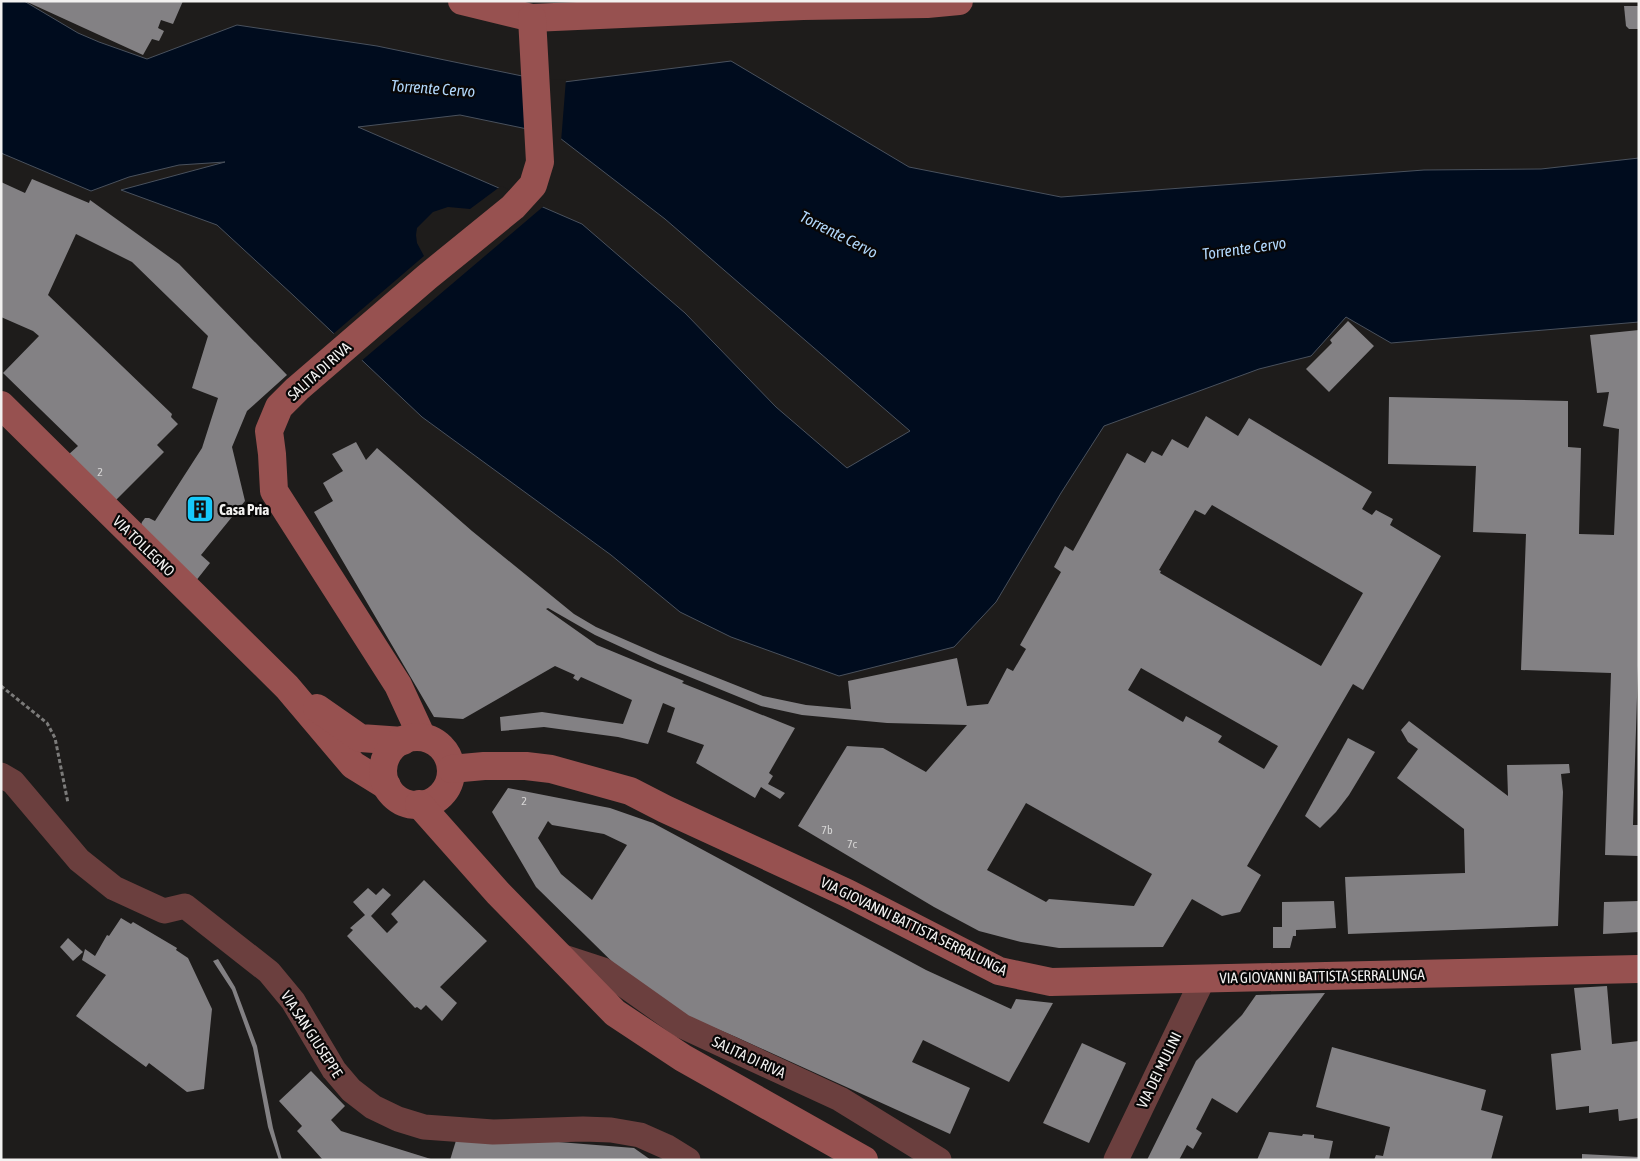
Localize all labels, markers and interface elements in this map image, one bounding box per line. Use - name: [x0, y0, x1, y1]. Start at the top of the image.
- water label: Torrente Cervo: [390, 76, 476, 100]
- water label: Torrente Cervo: [797, 207, 881, 261]
- water label: Torrente Cervo: [1201, 233, 1287, 263]
- street label: SALITA DI RIVA: [284, 338, 354, 404]
- house number: 2: [97, 465, 103, 479]
- building icon: Casa Pria: [185, 494, 215, 524]
- place label: Casa Pria: [219, 501, 269, 518]
- street label: VIA TOLLEGNO: [110, 512, 179, 580]
- house number: 2: [521, 794, 527, 808]
- house number: 7b: [821, 823, 833, 837]
- house number: 7c: [847, 837, 858, 851]
- street label: VIA GIOVANNI BATTISTA SERRALUNGA: [818, 873, 1011, 979]
- street label: VIA GIOVANNI BATTISTA SERRALUNGA: [1219, 966, 1425, 986]
- street label: VIA SAN GIUSEPPE: [278, 988, 347, 1081]
- street label: VIA DEI MULINI: [1133, 1029, 1185, 1111]
- street label: SALITA DI RIVA: [710, 1033, 789, 1082]

